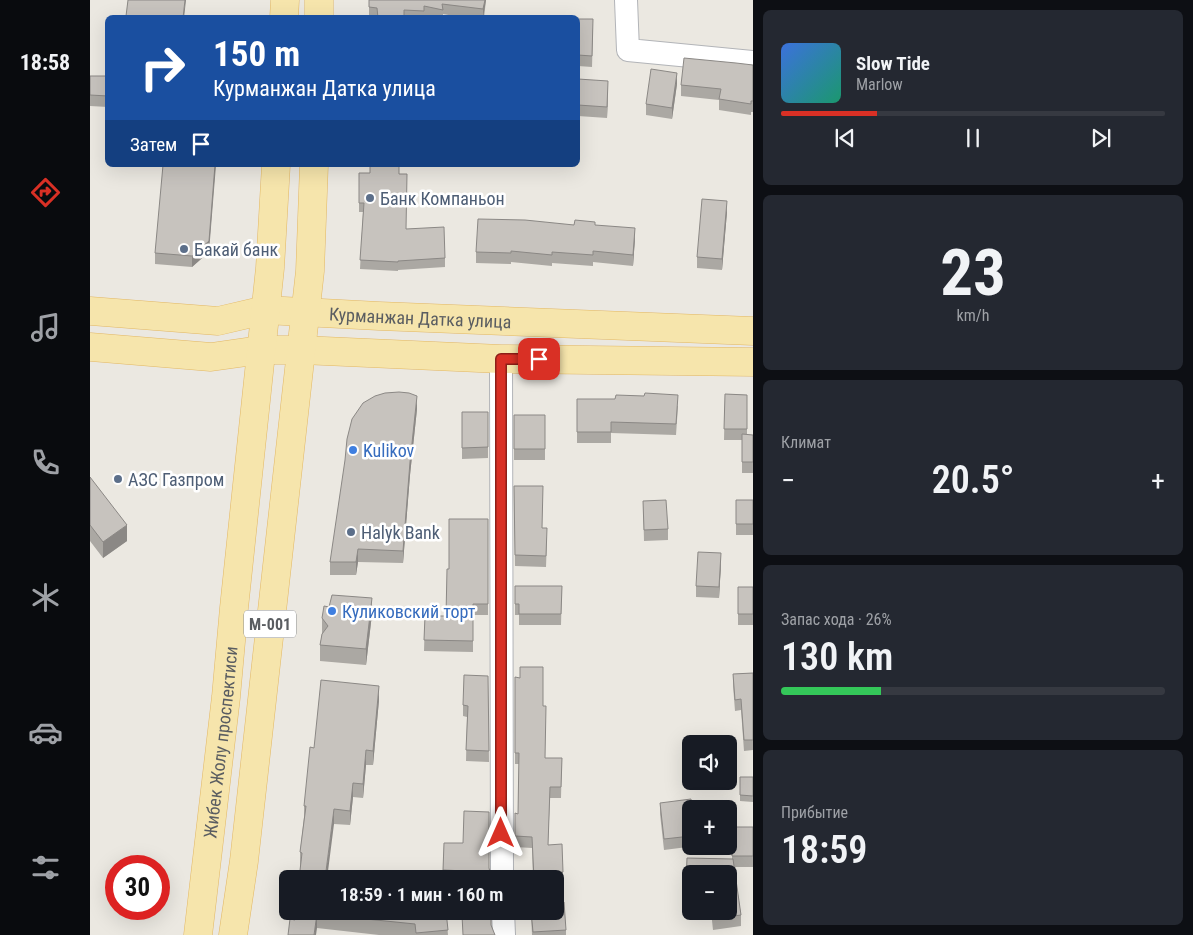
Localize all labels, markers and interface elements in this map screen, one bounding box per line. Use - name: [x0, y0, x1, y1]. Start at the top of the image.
- text: 150 m: [213, 34, 300, 75]
- icon: right: [130, 35, 195, 100]
- text: 18:58: [20, 50, 70, 75]
- text: Slow Tide: [856, 52, 930, 75]
- text: Marlow: [856, 75, 903, 94]
- text: Курманжан Датка улица: [213, 76, 436, 101]
- icon: previous: [831, 124, 859, 152]
- icon: pause: [959, 124, 987, 152]
- icon: next: [1087, 124, 1115, 152]
- icon: arrive: [187, 130, 215, 158]
- text: Затем: [130, 133, 177, 156]
- icon: directions: [28, 175, 63, 210]
- place label: Банк Компаньон: [380, 188, 505, 209]
- marker: Банк Компаньон: [364, 192, 376, 204]
- text: 23: [940, 235, 1006, 311]
- place label: Бакай банк: [194, 239, 279, 260]
- marker: Бакай банк: [178, 243, 190, 255]
- street label: Курманжан Датка улица: [328, 303, 512, 332]
- text: km/h: [957, 306, 989, 325]
- icon: music: [28, 310, 63, 345]
- pin: [518, 338, 560, 380]
- icon: arrive: [525, 345, 553, 373]
- text: Климат: [781, 433, 831, 452]
- place label: Kulikov: [363, 440, 415, 461]
- marker: Kulikov: [347, 444, 359, 456]
- icon: phone: [28, 445, 63, 480]
- text: 20.5°: [932, 458, 1014, 502]
- text: −: [781, 464, 795, 497]
- text: +: [1151, 464, 1165, 497]
- place label: АЗС Газпром: [128, 469, 224, 490]
- marker: АЗС Газпром: [112, 473, 124, 485]
- place label: Halyk Bank: [361, 522, 440, 543]
- marker: Halyk Bank: [345, 526, 357, 538]
- icon: climate: [28, 580, 63, 615]
- place label: Куликовский торт: [342, 601, 476, 622]
- marker: Куликовский торт: [326, 605, 338, 617]
- road number: М-001: [244, 610, 296, 638]
- text: Запас хода · 26%: [781, 610, 892, 629]
- text: 130 km: [781, 635, 893, 679]
- street label: Жибек Жолу проспектиси: [199, 645, 241, 840]
- icon: car: [28, 715, 63, 750]
- map controls: [682, 735, 737, 920]
- button: sound: [682, 735, 737, 790]
- button: +: [682, 800, 737, 855]
- text: Прибытие: [781, 803, 848, 822]
- position arrow: [474, 806, 526, 858]
- text: 18:59: [781, 828, 867, 872]
- icon: filters: [28, 850, 63, 885]
- speed limit sign: 30: [105, 855, 170, 920]
- button: −: [682, 865, 737, 920]
- text: 18:59 · 1 мин · 160 m: [340, 883, 503, 906]

